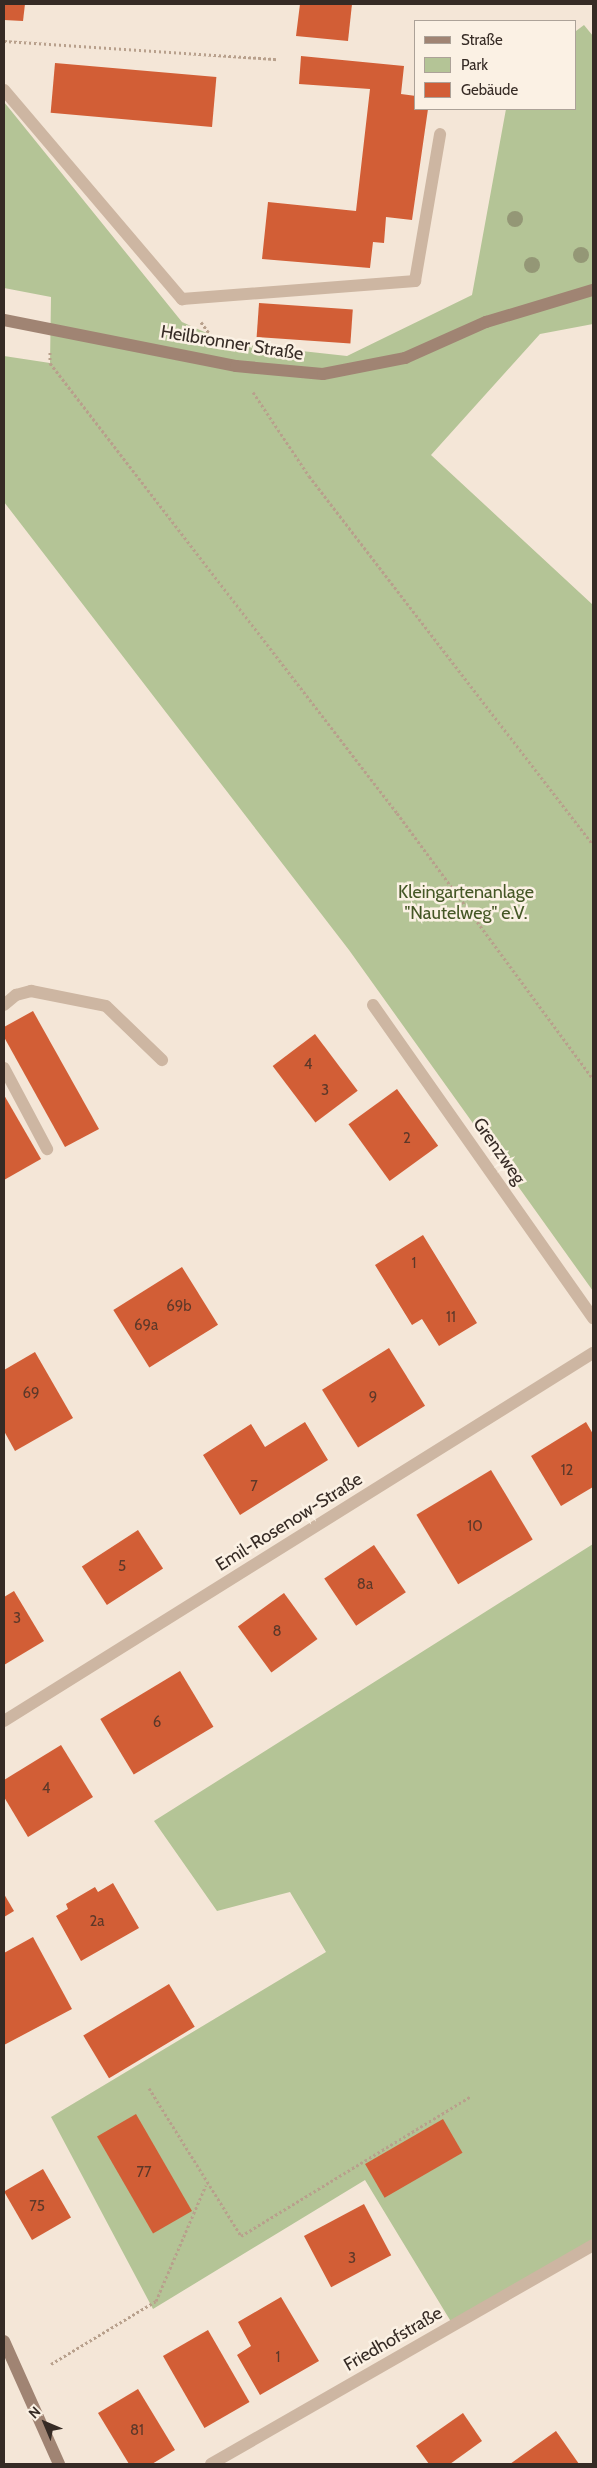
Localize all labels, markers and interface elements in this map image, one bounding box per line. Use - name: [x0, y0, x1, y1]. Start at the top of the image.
- legend: [414, 20, 577, 110]
- text: Straße: [461, 31, 503, 49]
- text: Park: [461, 56, 488, 74]
- text: Gebäude: [461, 81, 518, 99]
- street label: Heilbronner Straße: [159, 321, 305, 365]
- park label: Kleingartenanlage "Nautelweg" e.V.: [398, 882, 534, 924]
- house number: 4: [304, 1056, 312, 1074]
- house number: 3: [321, 1082, 329, 1100]
- street label: Grenzweg: [468, 1114, 530, 1188]
- house number: 2: [403, 1130, 411, 1148]
- house number: 1: [412, 1255, 416, 1273]
- house number: 69b: [166, 1298, 192, 1316]
- house number: 11: [446, 1309, 456, 1327]
- house number: 69a: [134, 1317, 158, 1335]
- house number: 69: [22, 1385, 40, 1403]
- house number: 9: [369, 1389, 377, 1407]
- house number: 12: [561, 1462, 573, 1480]
- street label: Emil-Rosenow-Straße: [212, 1468, 366, 1576]
- house number: 7: [250, 1478, 258, 1496]
- house number: 10: [467, 1518, 483, 1536]
- house number: 5: [118, 1558, 126, 1576]
- house number: 8a: [357, 1576, 373, 1594]
- house number: 3: [13, 1610, 21, 1628]
- house number: 8: [272, 1623, 282, 1641]
- house number: 6: [153, 1714, 161, 1732]
- house number: 4: [42, 1780, 50, 1798]
- house number: 2a: [89, 1913, 105, 1931]
- house number: 77: [136, 2164, 152, 2182]
- house number: 75: [29, 2198, 45, 2216]
- house number: 3: [348, 2250, 356, 2268]
- street label: Friedhofstraße: [340, 2302, 446, 2376]
- house number: 1: [276, 2349, 280, 2367]
- north arrow: [20, 2398, 70, 2448]
- text: N: [25, 2403, 44, 2422]
- house number: 81: [130, 2422, 144, 2440]

